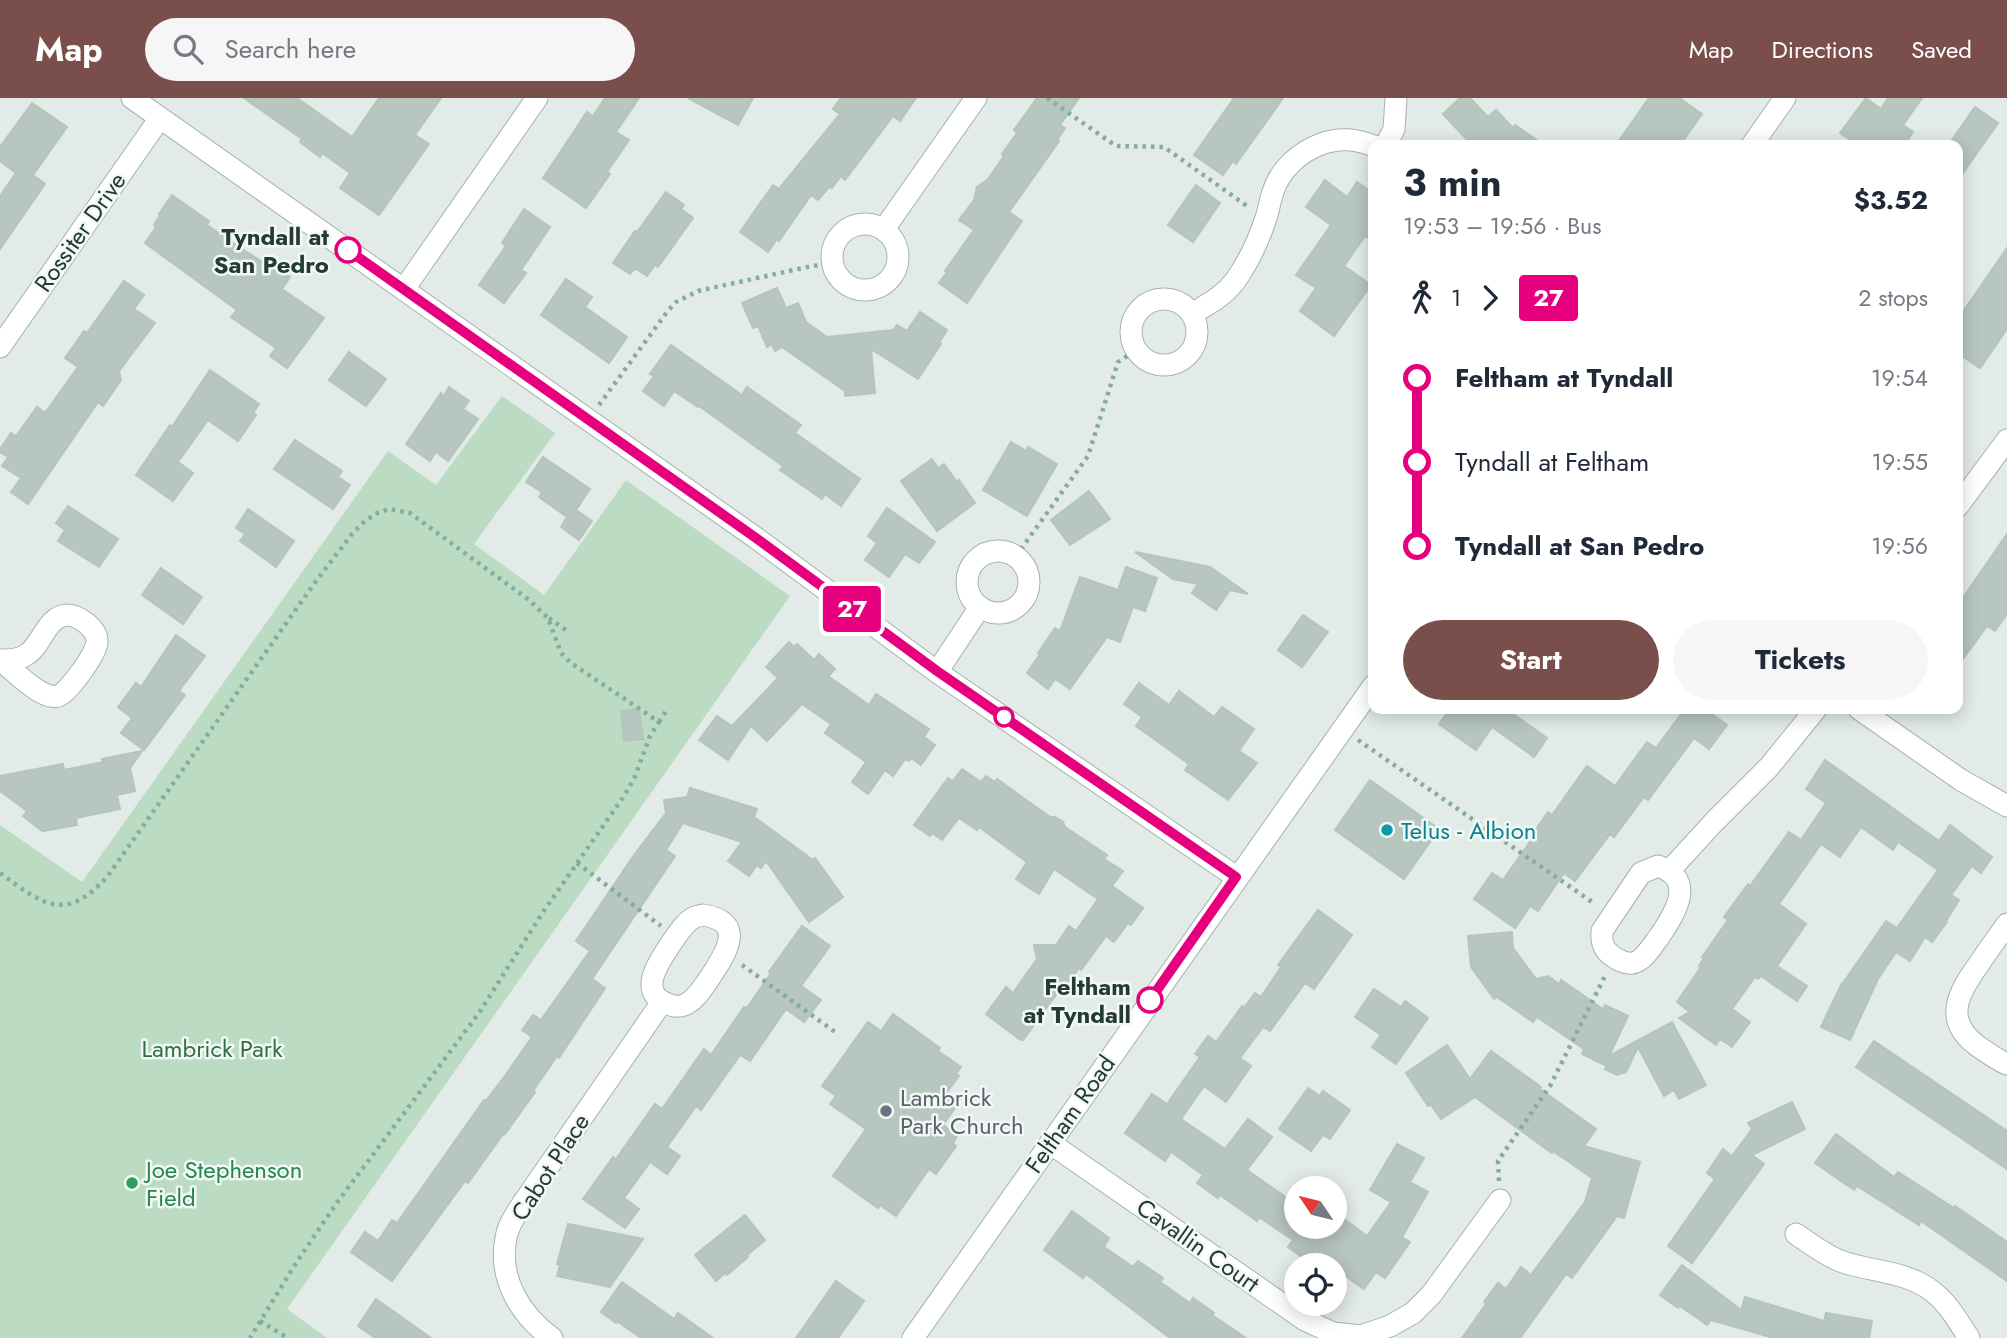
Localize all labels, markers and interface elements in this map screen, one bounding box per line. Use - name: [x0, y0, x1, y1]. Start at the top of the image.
- search box: [145, 18, 635, 81]
- text: Map: [35, 26, 103, 73]
- icon: search: [169, 30, 207, 68]
- text: Search here: [225, 30, 356, 68]
- text: Map: [1689, 32, 1734, 67]
- text: Directions: [1772, 32, 1873, 67]
- text: Saved: [1911, 32, 1972, 67]
- text: 3 min: [1403, 155, 1502, 210]
- street label: Rossiter Drive: [26, 165, 134, 299]
- text: $3.52: [1854, 181, 1928, 219]
- text: 19:53 – 19:56 · Bus: [1403, 209, 1601, 243]
- place label: Tyndall at San Pedro: [214, 219, 329, 282]
- marker: Tyndall at San Pedro: [335, 237, 361, 263]
- icon: walk: [1403, 279, 1441, 317]
- icon: forward: [1471, 279, 1509, 317]
- text: 27: [1533, 280, 1564, 315]
- text: 1: [1451, 281, 1461, 315]
- text: 2 stops: [1858, 281, 1928, 315]
- text: Feltham at Tyndall: [1455, 359, 1673, 397]
- text: 19:54: [1871, 361, 1928, 395]
- text: Tyndall at Feltham: [1455, 443, 1649, 481]
- text: 19:55: [1872, 445, 1928, 479]
- text: Tyndall at San Pedro: [1455, 527, 1704, 565]
- text: 19:56: [1871, 529, 1928, 563]
- line badge: 27: [820, 586, 884, 632]
- text: 27: [837, 591, 867, 626]
- button: Start: [1403, 620, 1659, 700]
- button: Tickets: [1673, 620, 1928, 700]
- unlabelled marker: [994, 707, 1014, 727]
- place label: Telus - Albion: [1401, 813, 1536, 848]
- marker: Telus - Albion: [1379, 822, 1395, 838]
- place label: Feltham at Tyndall: [1023, 969, 1131, 1032]
- marker: Feltham at Tyndall: [1137, 987, 1163, 1013]
- park label: Lambrick Park: [141, 1031, 283, 1066]
- street label: Feltham Road: [1016, 1048, 1124, 1180]
- place label: Lambrick Park Church: [900, 1080, 1024, 1143]
- marker: Lambrick Park Church: [878, 1103, 894, 1119]
- street label: Cabot Place: [502, 1106, 598, 1228]
- place label: Joe Stephenson Field: [143, 1152, 302, 1215]
- marker: Joe Stephenson Field: [124, 1175, 140, 1191]
- north arrow: [1284, 1176, 1348, 1239]
- map controls: [1284, 1176, 1347, 1316]
- street label: Cavallin Court: [1129, 1190, 1267, 1301]
- button: locate: [1284, 1253, 1347, 1316]

